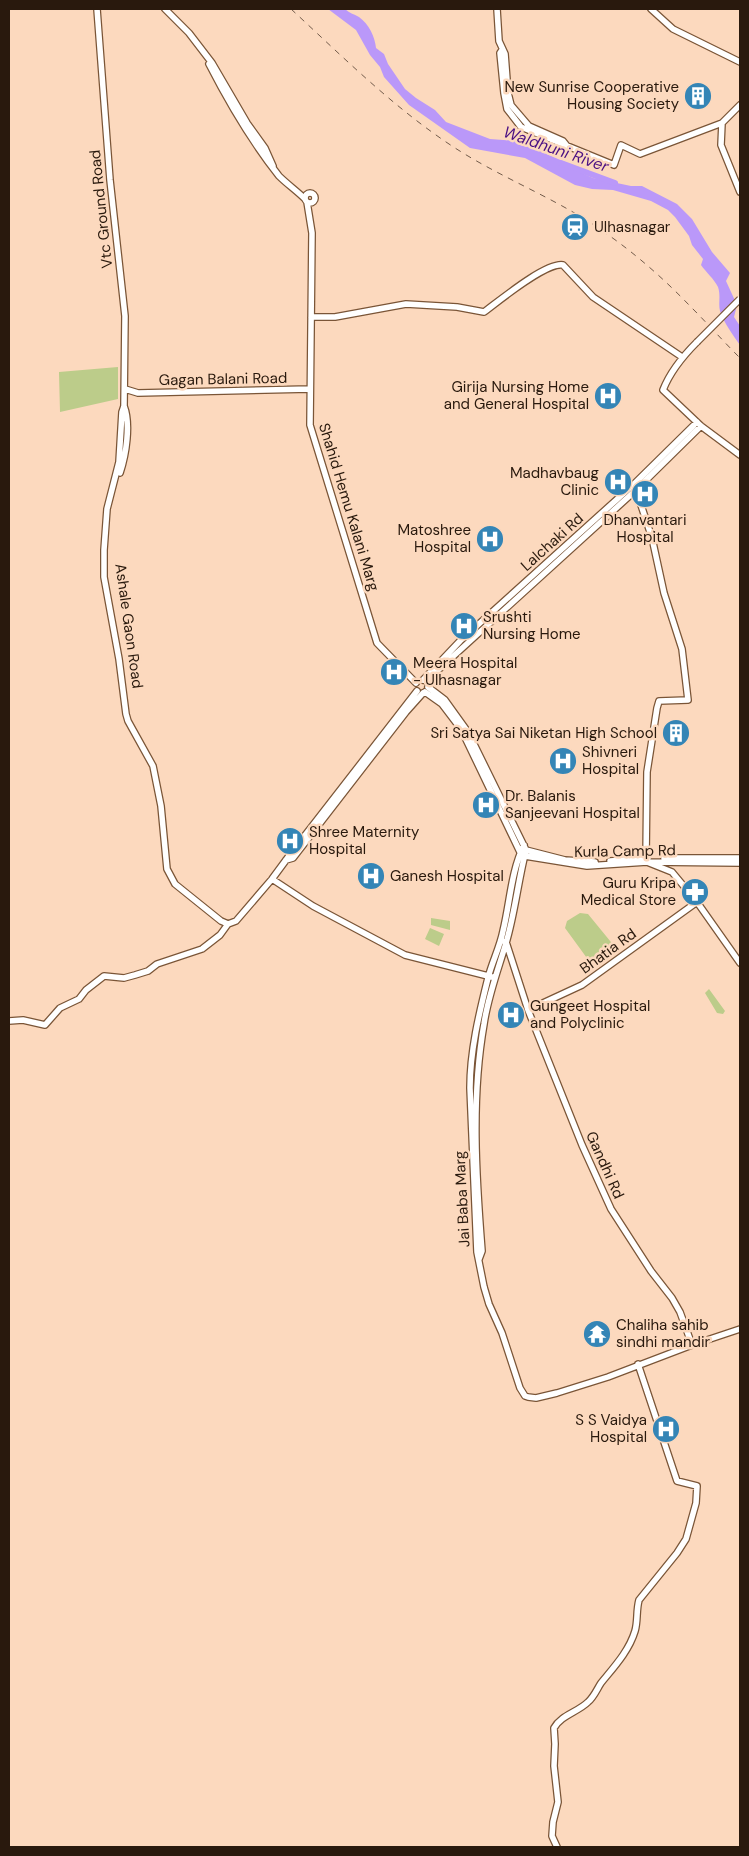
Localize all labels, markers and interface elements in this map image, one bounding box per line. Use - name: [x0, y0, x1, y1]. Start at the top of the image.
- place label: New Sunrise Cooperative Housing Society: [504, 77, 680, 114]
- building icon: New Sunrise Cooperative Housing Society: [683, 81, 713, 111]
- water label: Waldhuni River: [501, 121, 612, 177]
- street label: Vtc Ground Road: [85, 149, 117, 269]
- station icon: Ulhasnagar: [560, 212, 590, 242]
- place label: Ulhasnagar: [594, 217, 671, 237]
- street label: Gagan Balani Road: [159, 368, 287, 390]
- place label: Girija Nursing Home and General Hospital: [444, 377, 589, 414]
- hospital icon: Girija Nursing Home and General Hospital: [593, 381, 623, 411]
- street label: Shahid Hemu Kalani Marg: [314, 421, 384, 593]
- place label: Madhavbaug Clinic: [510, 463, 599, 500]
- hospital icon: Madhavbaug Clinic: [603, 467, 633, 497]
- hospital icon: Dhanvantari Hospital: [630, 479, 660, 509]
- street label: Lalchaki Rd: [516, 509, 588, 575]
- place label: Dhanvantari Hospital: [603, 510, 687, 547]
- place label: Matoshree Hospital: [397, 520, 471, 557]
- hospital icon: Matoshree Hospital: [475, 524, 505, 554]
- street label: Ashale Gaon Road: [110, 562, 148, 690]
- place label: Srushti Nursing Home: [483, 607, 581, 644]
- hospital icon: Srushti Nursing Home: [449, 611, 479, 641]
- place label: Meera Hospital - Ulhasnagar: [413, 653, 517, 690]
- hospital icon: Meera Hospital - Ulhasnagar: [379, 657, 409, 687]
- building icon: Sri Satya Sai Niketan High School: [661, 718, 691, 748]
- place label: Sri Satya Sai Niketan High School: [430, 723, 657, 743]
- place label: Shivneri Hospital: [582, 742, 639, 779]
- hospital icon: Shivneri Hospital: [548, 746, 578, 776]
- place label: Dr. Balanis Sanjeevani Hospital: [505, 786, 640, 823]
- hospital icon: Dr. Balanis Sanjeevani Hospital: [471, 790, 501, 820]
- place label: Shree Maternity Hospital: [309, 822, 420, 859]
- hospital icon: Shree Maternity Hospital: [275, 826, 305, 856]
- street label: Kurla Camp Rd: [574, 840, 676, 862]
- hospital icon: Ganesh Hospital: [356, 861, 386, 891]
- place label: Ganesh Hospital: [390, 866, 504, 886]
- place label: Guru Kripa Medical Store: [581, 873, 676, 910]
- pharmacy icon: Guru Kripa Medical Store: [680, 877, 710, 907]
- street label: Bhatia Rd: [576, 924, 640, 978]
- place label: Gungeet Hospital and Polyclinic: [530, 996, 650, 1033]
- hospital icon: Gungeet Hospital and Polyclinic: [496, 1000, 526, 1030]
- street label: Gandhi Rd: [581, 1128, 629, 1202]
- street label: Jai Baba Marg: [449, 1150, 475, 1248]
- place label: Chaliha sahib sindhi mandir: [616, 1315, 711, 1352]
- temple icon: Chaliha sahib sindhi mandir: [582, 1319, 612, 1349]
- place label: S S Vaidya Hospital: [575, 1410, 647, 1447]
- hospital icon: S S Vaidya Hospital: [651, 1414, 681, 1444]

